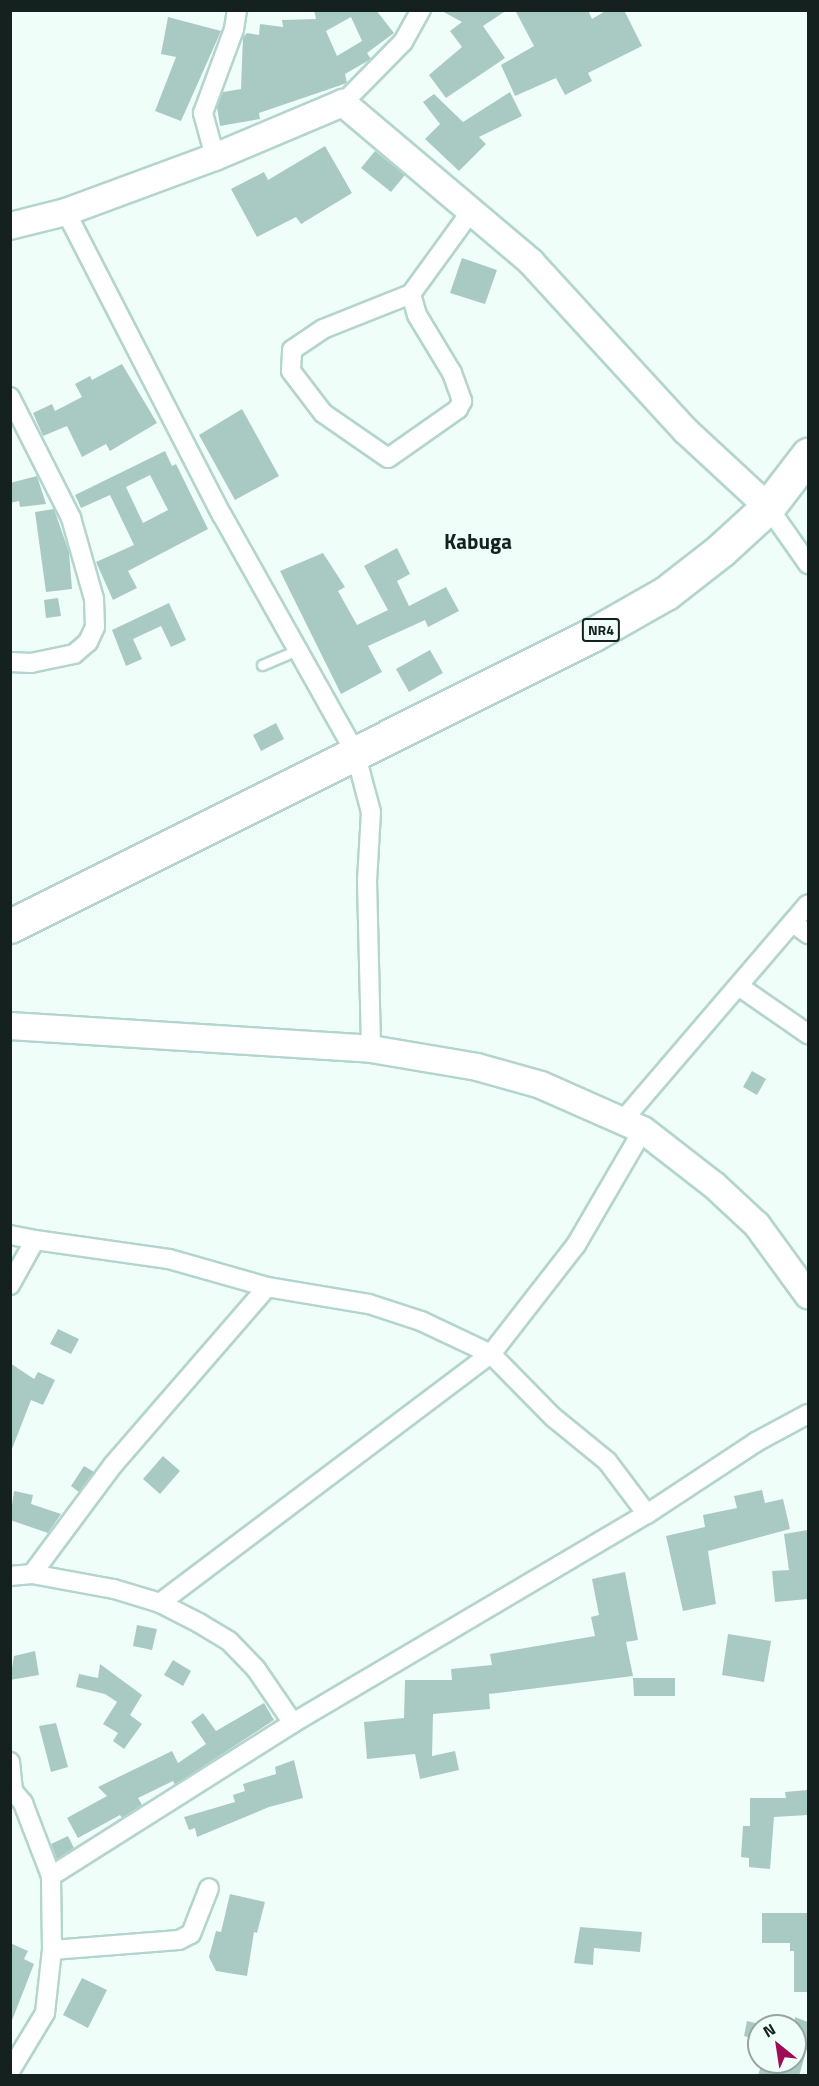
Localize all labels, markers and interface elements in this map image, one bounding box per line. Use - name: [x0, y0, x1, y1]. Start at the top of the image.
- district label: Kabuga: [444, 528, 512, 554]
- road number: NR4: [582, 619, 620, 641]
- north arrow: [747, 2014, 807, 2074]
- text: N: [758, 2017, 780, 2043]

